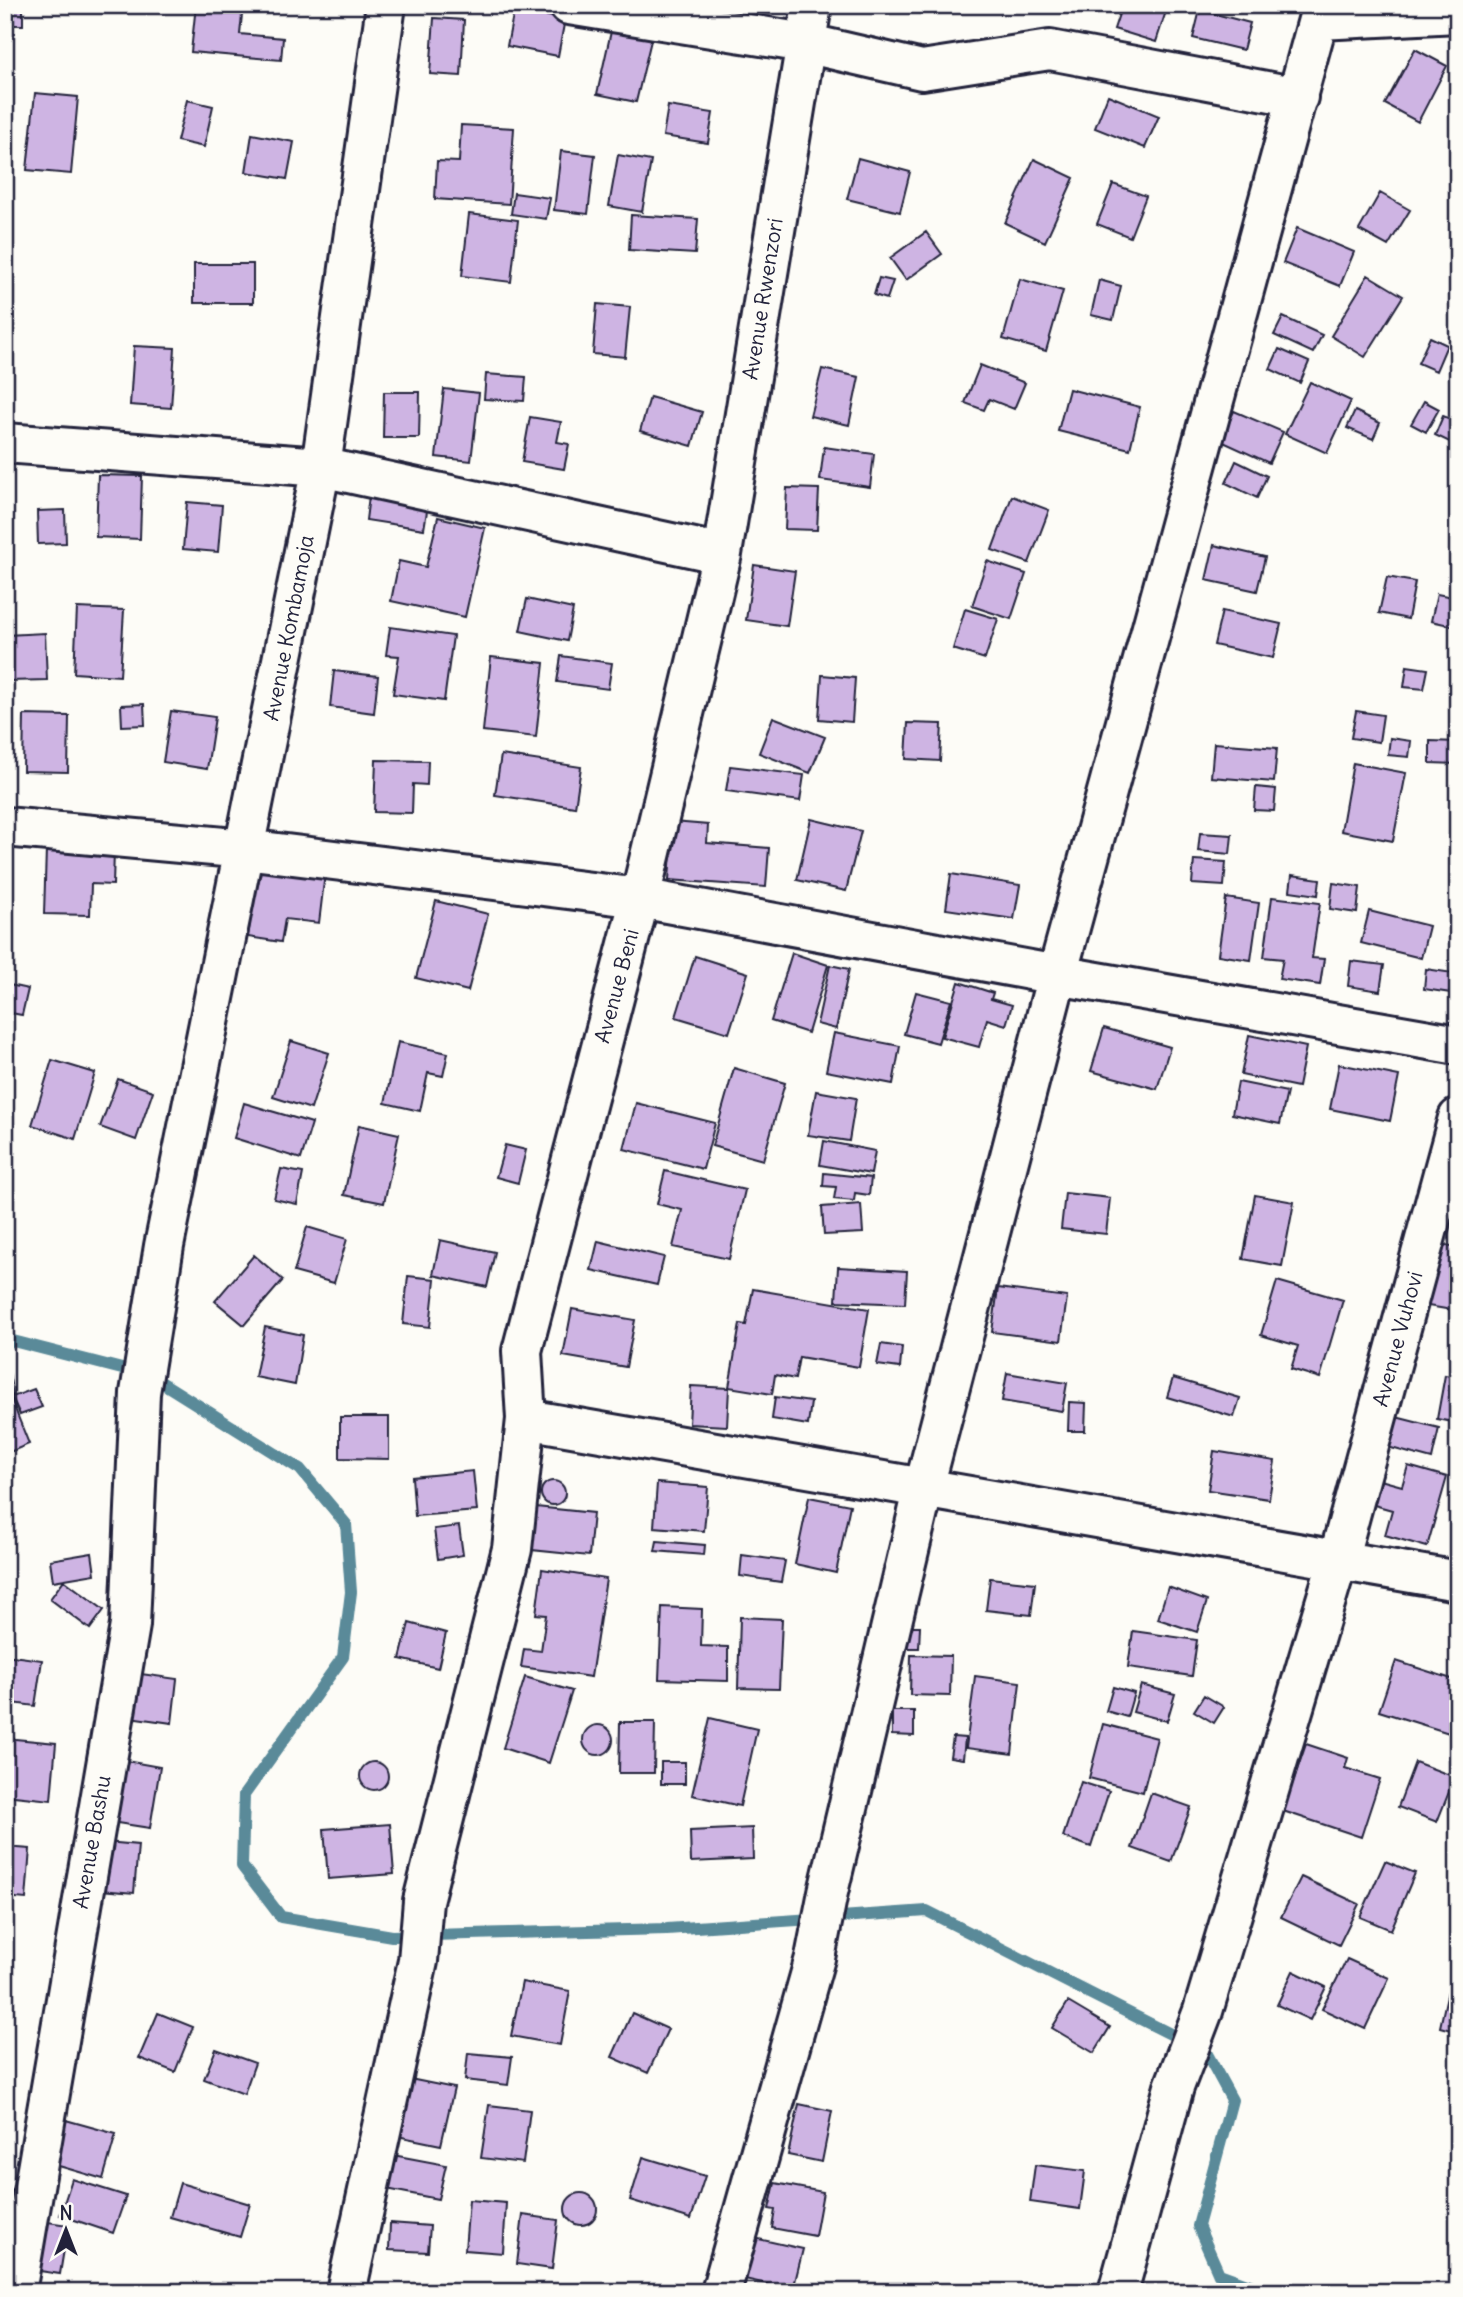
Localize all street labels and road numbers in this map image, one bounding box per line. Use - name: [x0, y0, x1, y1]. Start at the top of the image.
- street label: Avenue Rwenzori: [736, 216, 789, 382]
- street label: Avenue Kombamoja: [257, 533, 320, 723]
- street label: Avenue Beni: [588, 926, 645, 1046]
- street label: Avenue Vuhovi: [1366, 1268, 1429, 1409]
- street label: Avenue Bashu: [66, 1773, 117, 1911]

